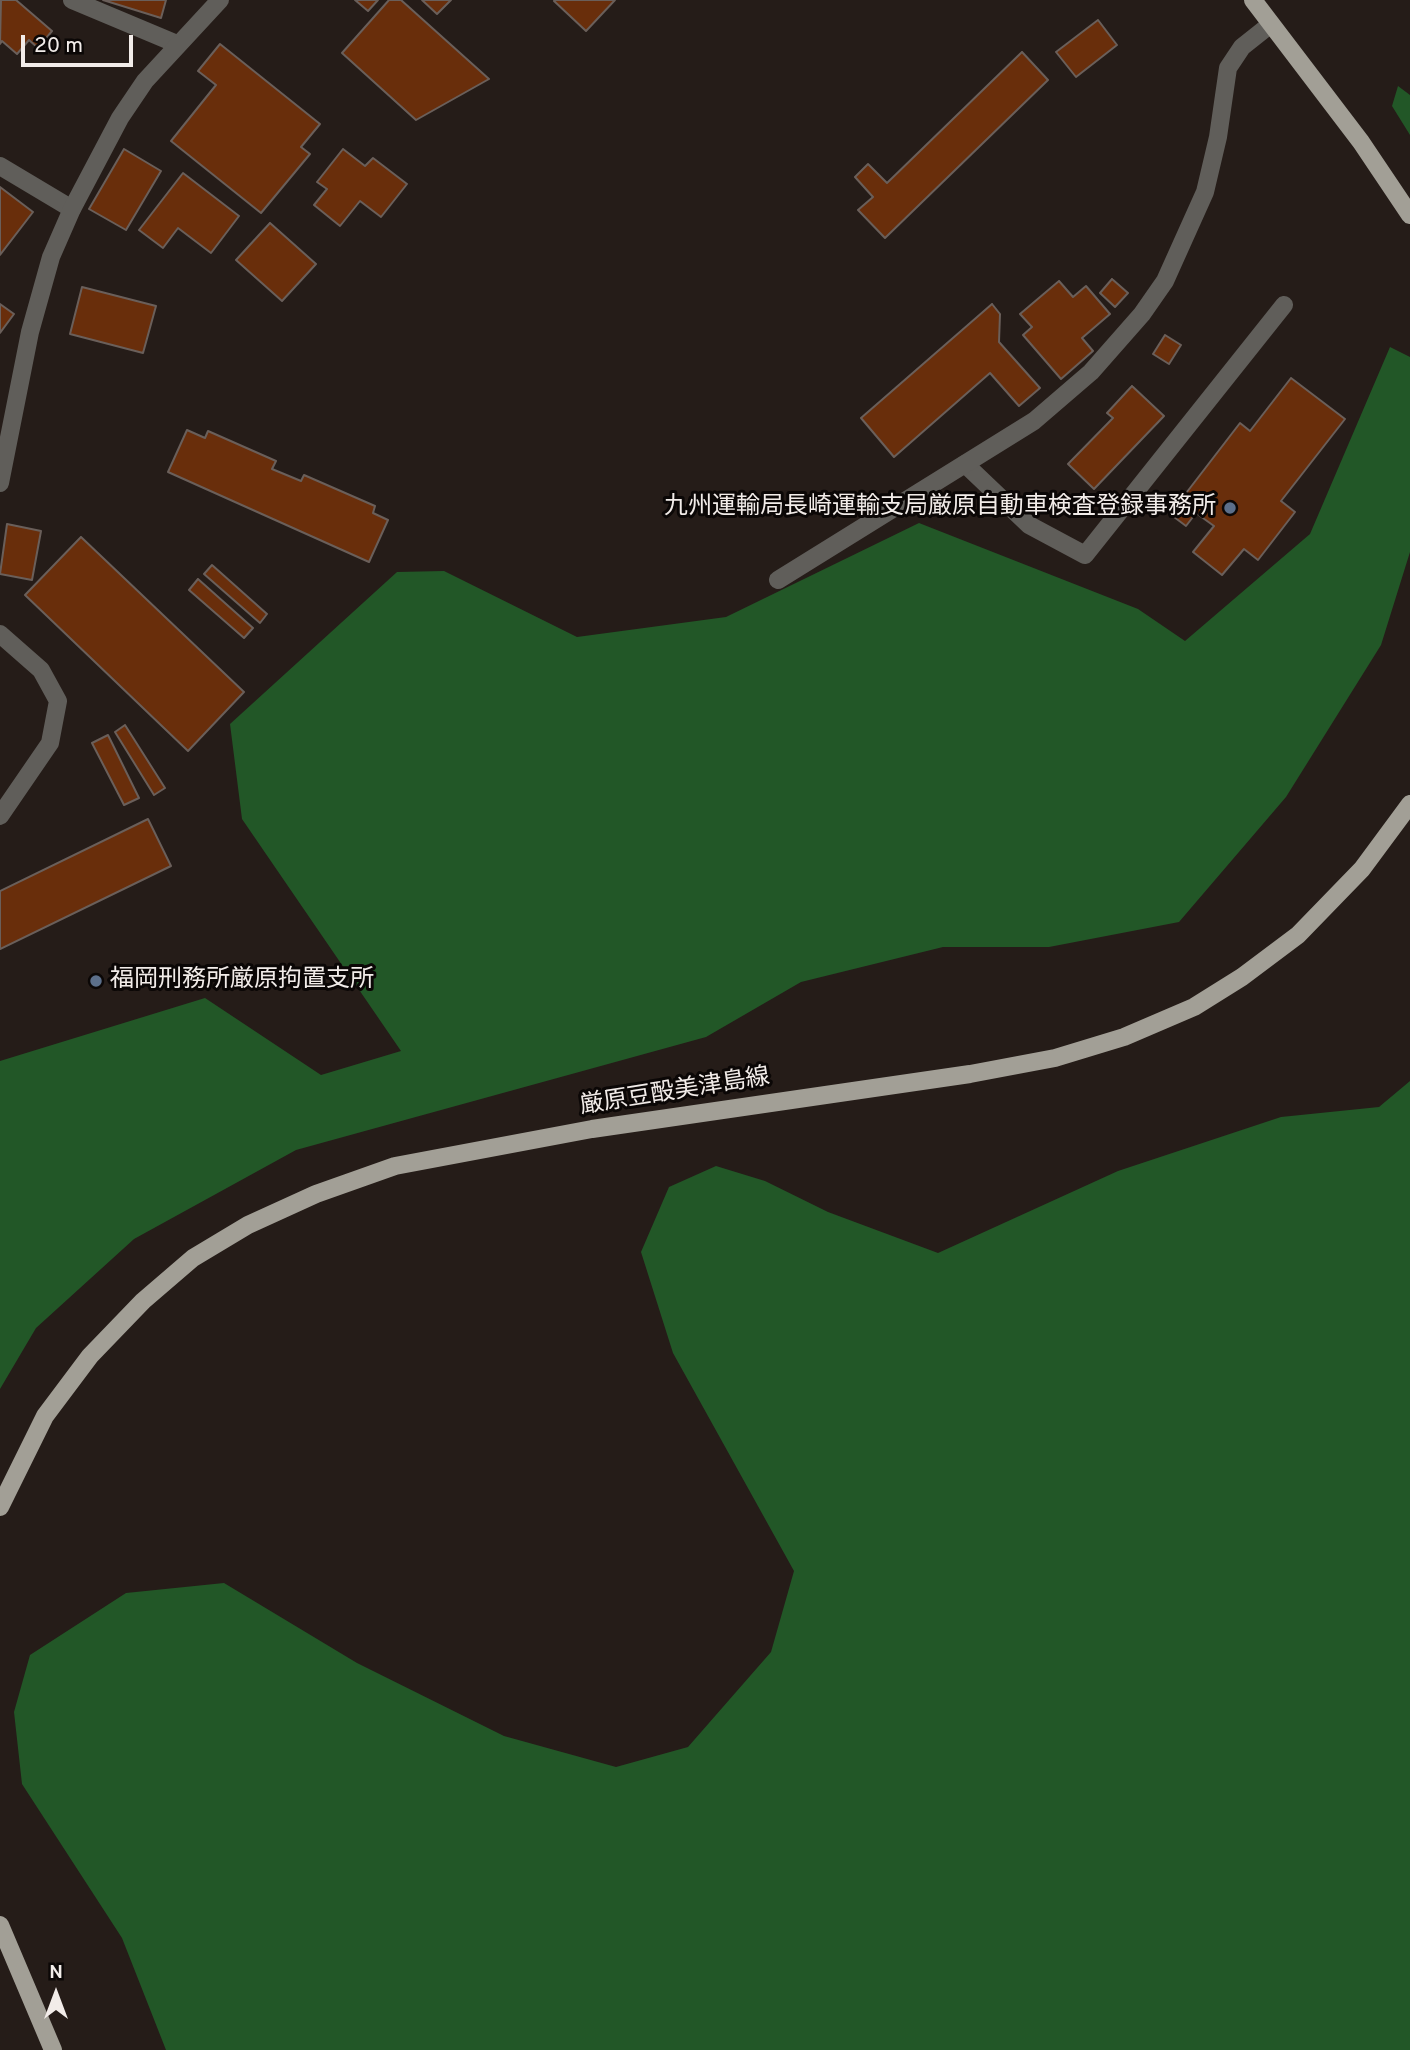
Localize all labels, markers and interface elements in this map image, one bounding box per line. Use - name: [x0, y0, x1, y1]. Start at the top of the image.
- scale bar: [24, 21, 136, 65]
- text: 20 m: [34, 33, 83, 60]
- place label: 九州運輸局長崎運輸支局厳原自動車検査登録事務所: [664, 494, 1216, 522]
- marker: 九州運輸局長崎運輸支局厳原自動車検査登録事務所: [1222, 500, 1238, 516]
- place label: 福岡刑務所厳原拘置支所: [110, 967, 374, 995]
- marker: 福岡刑務所厳原拘置支所: [88, 973, 104, 989]
- street label: 厳原豆酘美津島線: [578, 1064, 772, 1122]
- north arrow: [21, 1959, 91, 2029]
- text: N: [49, 1961, 63, 1985]

